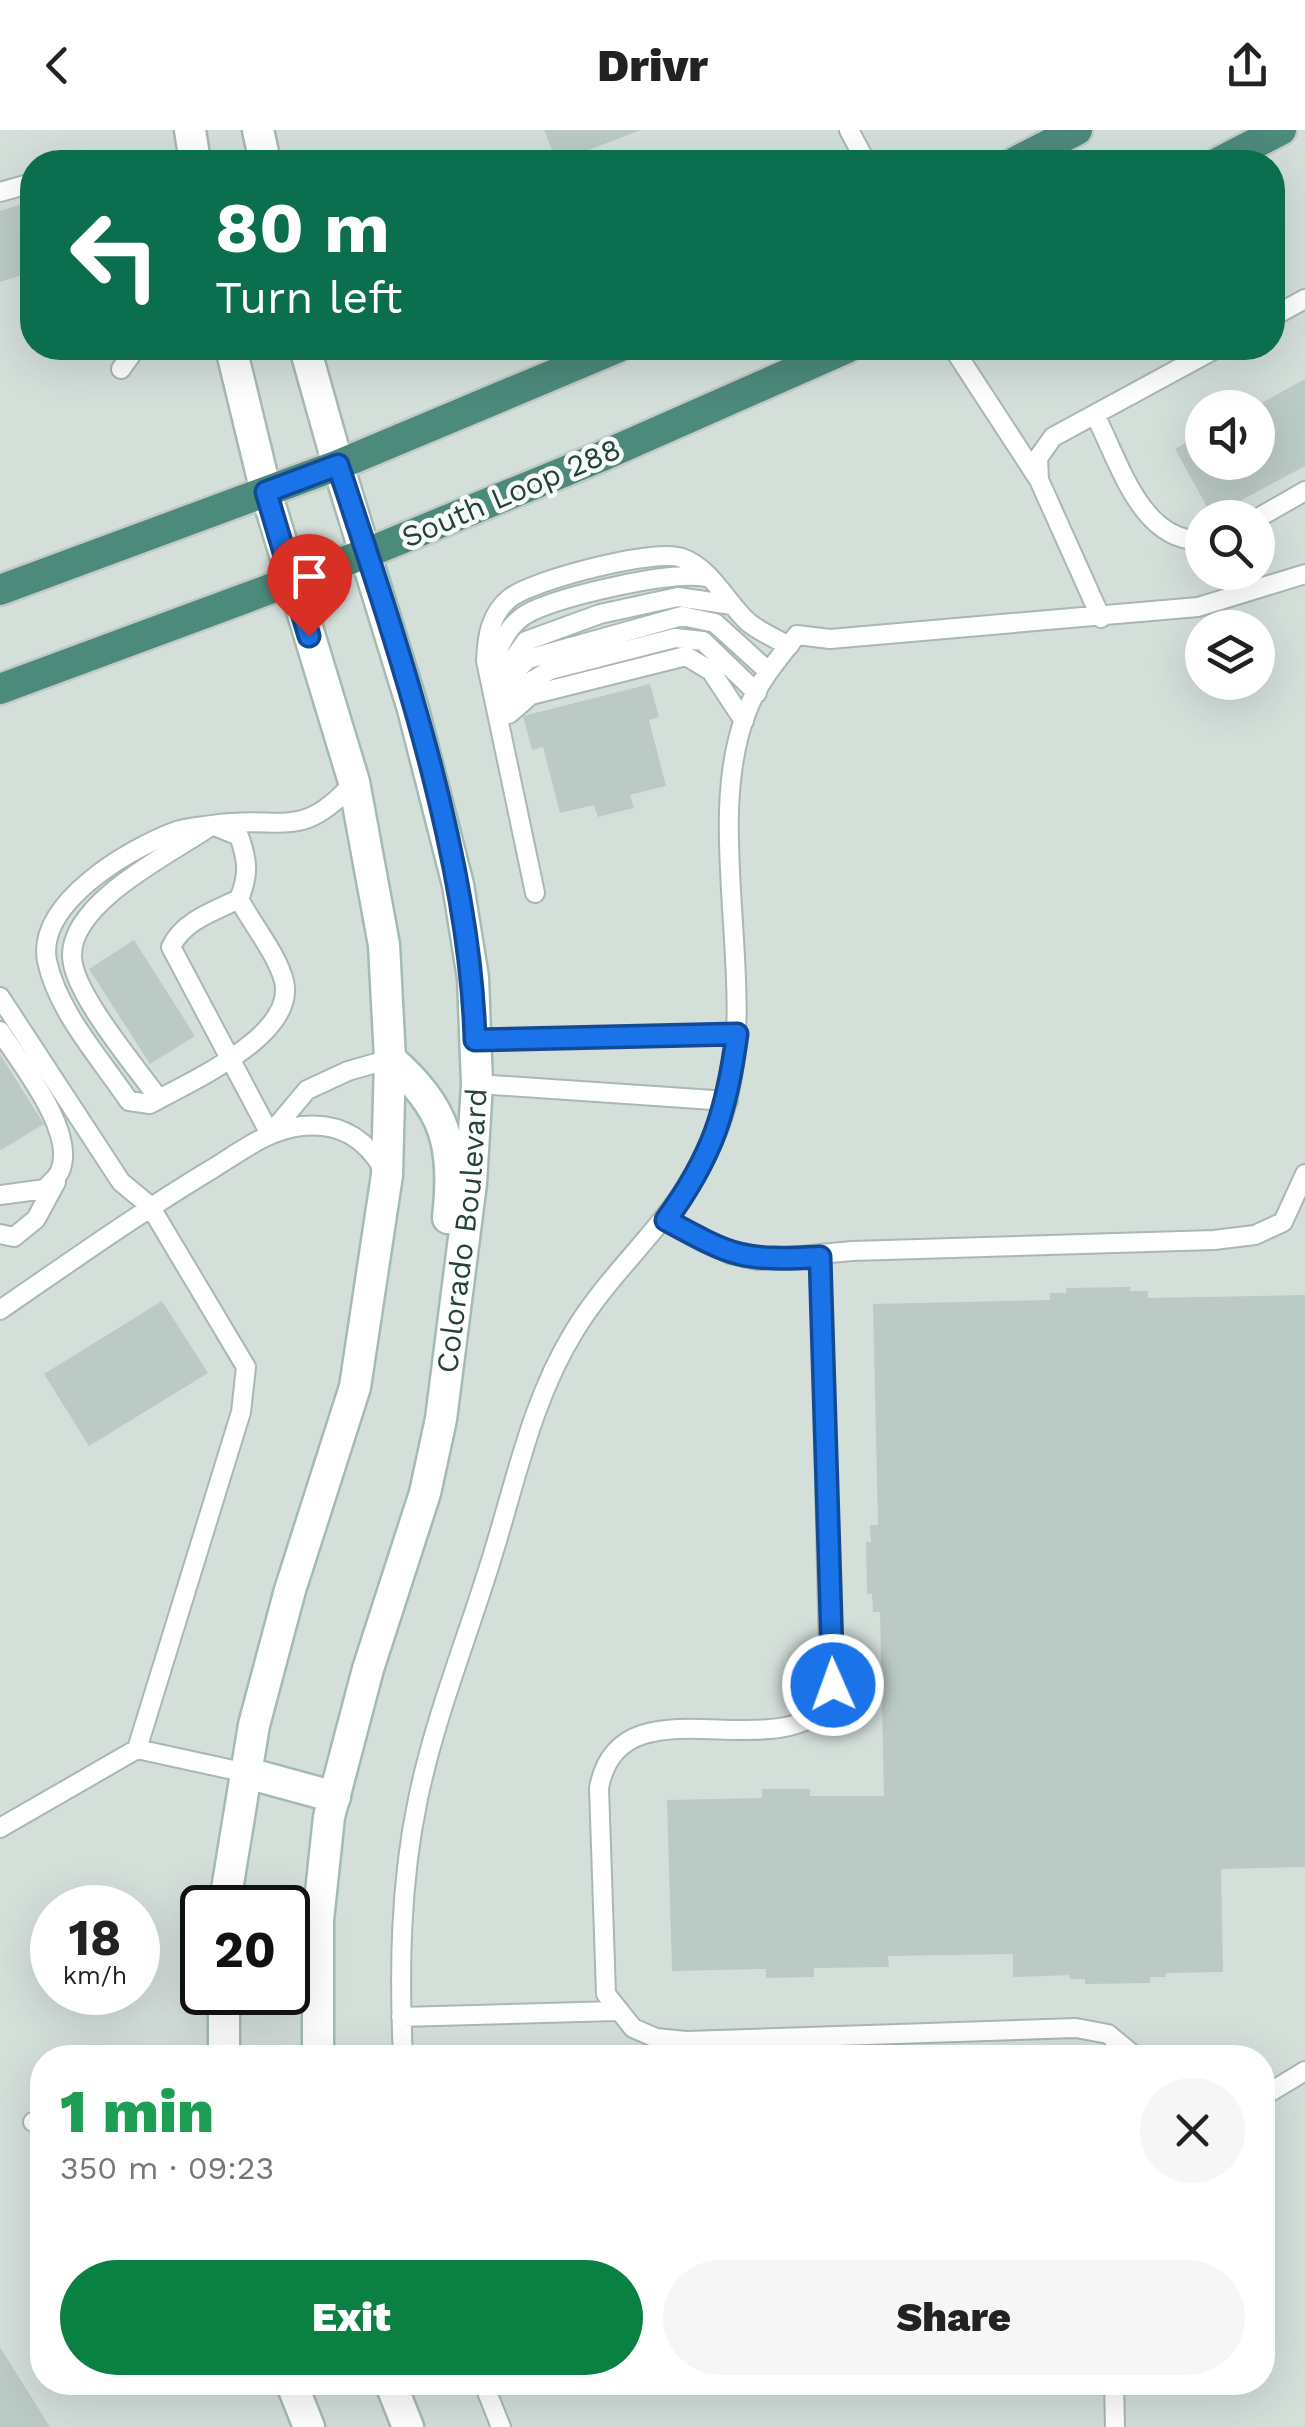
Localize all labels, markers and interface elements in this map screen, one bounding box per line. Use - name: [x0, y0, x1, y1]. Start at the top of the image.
- icon: back: [30, 38, 85, 93]
- icon: share: [1220, 38, 1275, 93]
- text: Drivr: [597, 39, 708, 92]
- text: 80 m: [215, 187, 390, 269]
- icon: left: [50, 190, 180, 320]
- text: Turn left: [215, 271, 402, 324]
- map controls: [1185, 390, 1275, 700]
- button: sound: [1185, 390, 1275, 480]
- street label: South Loop 288: [396, 431, 625, 554]
- button: search: [1185, 500, 1275, 590]
- pin: [267, 534, 352, 637]
- icon: arrive: [282, 549, 337, 604]
- button: layers: [1185, 610, 1275, 700]
- street label: Colorado Boulevard: [429, 1087, 494, 1375]
- position arrow: [781, 1633, 885, 1737]
- speed limit sign: 20: [180, 1885, 310, 2015]
- text: 18: [69, 1908, 121, 1967]
- text: km/h: [63, 1961, 127, 1990]
- text: 1 min: [60, 2076, 214, 2147]
- button: close: [1140, 2078, 1245, 2183]
- text: 350 m · 09:23: [60, 2149, 274, 2187]
- button: Exit: [60, 2260, 643, 2375]
- button: Share: [663, 2260, 1245, 2375]

